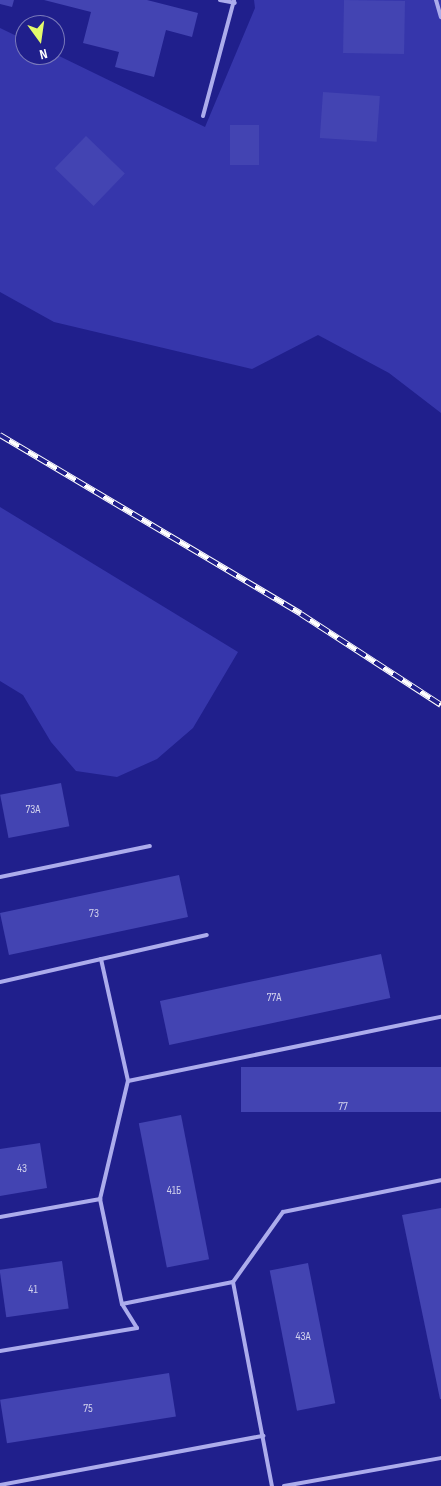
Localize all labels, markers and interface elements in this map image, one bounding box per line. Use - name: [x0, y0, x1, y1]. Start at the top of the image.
- north arrow: [15, 15, 65, 65]
- text: N: [38, 45, 49, 63]
- house number: 73А: [26, 803, 40, 817]
- house number: 73: [89, 907, 99, 921]
- house number: 77А: [267, 991, 281, 1005]
- house number: 77: [338, 1100, 348, 1114]
- house number: 43: [17, 1162, 27, 1176]
- house number: 41Б: [167, 1184, 181, 1198]
- house number: 41: [28, 1283, 38, 1297]
- house number: 43А: [295, 1330, 311, 1344]
- house number: 75: [83, 1402, 93, 1416]

